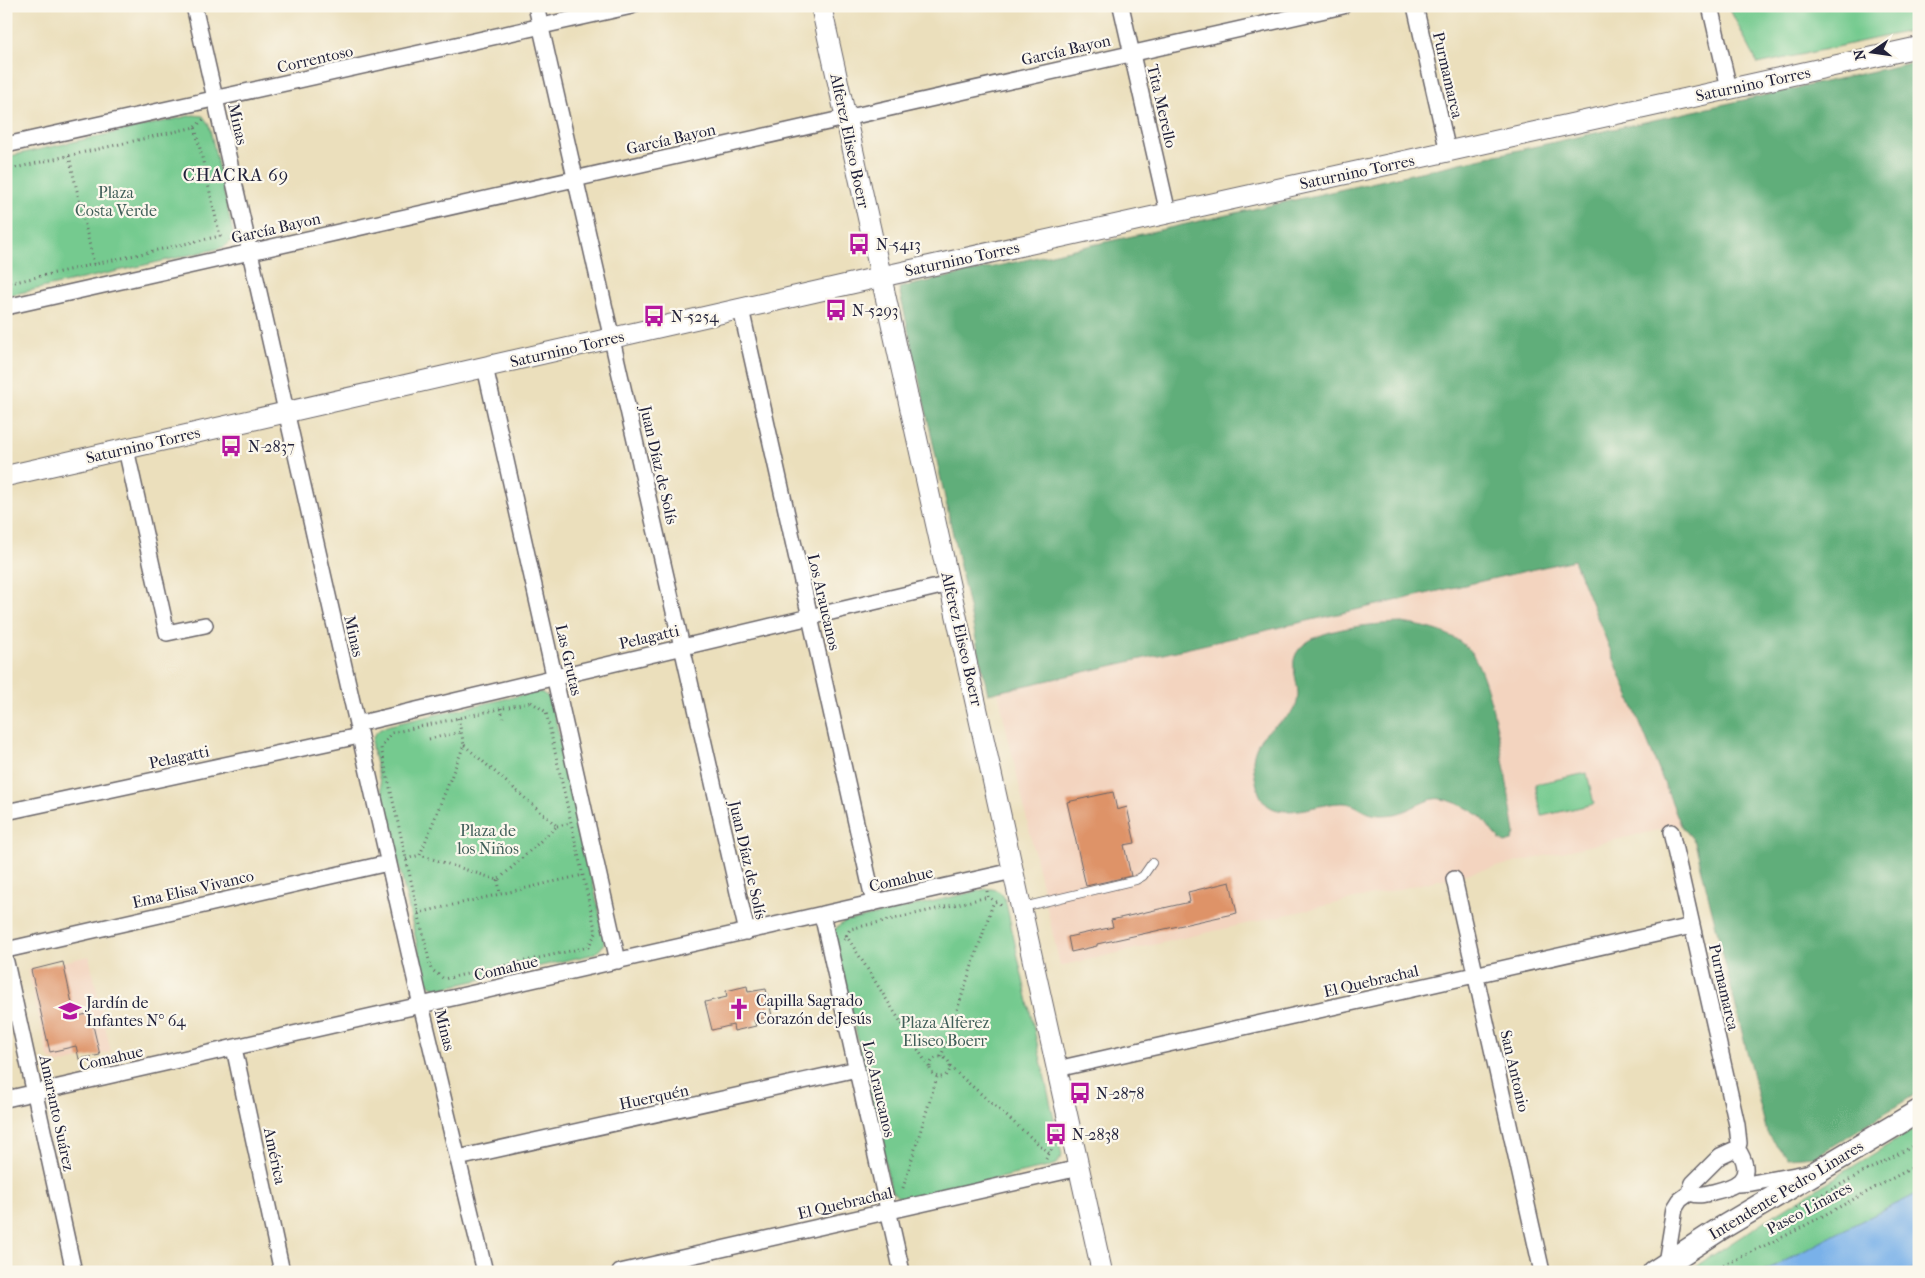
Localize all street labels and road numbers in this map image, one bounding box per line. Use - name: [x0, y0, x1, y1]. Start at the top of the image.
- street label: García Bayon: [1019, 30, 1113, 70]
- street label: Purmamarca: [1429, 30, 1467, 121]
- street label: Correntoso: [275, 41, 355, 77]
- street label: Tita Merello: [1143, 62, 1181, 150]
- street label: Saturnino Torres: [1694, 63, 1812, 105]
- street label: Alferez Eliseo Boerr: [826, 71, 874, 210]
- street label: Minas: [224, 101, 252, 147]
- street label: García Bayon: [624, 119, 718, 159]
- street label: Saturnino Torres: [1298, 151, 1416, 193]
- street label: García Bayon: [229, 208, 323, 248]
- street label: Saturnino Torres: [903, 238, 1021, 280]
- street label: Saturnino Torres: [508, 327, 626, 371]
- street label: Juan Díaz de Solís: [636, 402, 682, 526]
- street label: Saturnino Torres: [84, 423, 202, 467]
- street label: Los Araucanos: [804, 552, 844, 652]
- street label: Alferez Eliseo Boerr: [937, 569, 987, 708]
- street label: Minas: [340, 613, 368, 659]
- street label: Pelagatti: [617, 621, 681, 653]
- street label: Las Grutas: [552, 622, 586, 698]
- street label: Pelagatti: [147, 741, 211, 773]
- street label: Juan Díaz de Solís: [725, 797, 771, 921]
- street label: Comahue: [867, 862, 935, 896]
- street label: Ema Elisa Vivanco: [130, 866, 256, 912]
- street label: Purmamarca: [1705, 942, 1743, 1033]
- street label: Comahue: [472, 951, 540, 985]
- street label: El Quebrachal: [1322, 961, 1421, 1001]
- street label: Minas: [431, 1007, 459, 1053]
- street label: San Antonio: [1496, 1028, 1534, 1114]
- street label: Los Araucanos: [859, 1039, 899, 1139]
- street label: Comahue: [77, 1041, 145, 1075]
- street label: Amaranto Suárez: [35, 1052, 79, 1173]
- street label: Huerquén: [617, 1080, 691, 1114]
- street label: América: [260, 1125, 290, 1187]
- street label: Intendente Pedro Linares: [1705, 1136, 1867, 1244]
- street label: Paseo Linares: [1763, 1178, 1855, 1238]
- street label: El Quebrachal: [796, 1183, 895, 1223]

